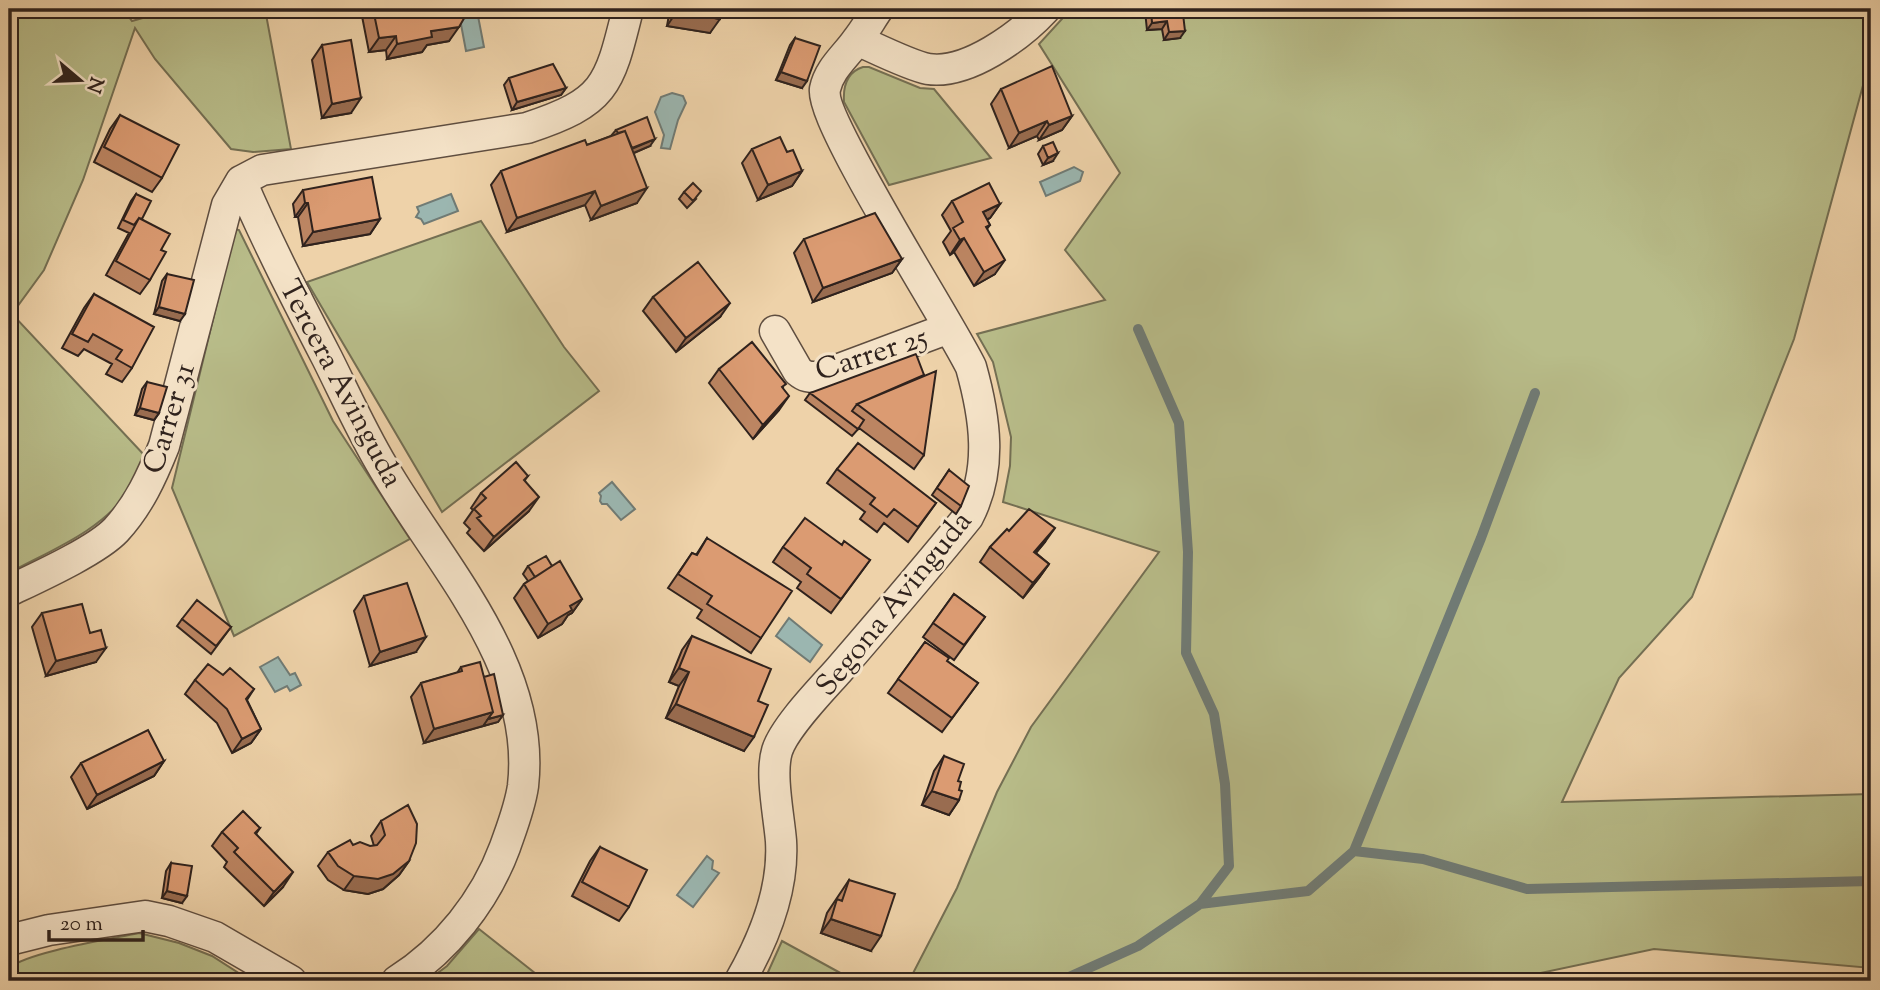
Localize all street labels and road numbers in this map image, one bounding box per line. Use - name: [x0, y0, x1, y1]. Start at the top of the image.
- street label: Tercera Avinguda: [267, 273, 413, 496]
- street label: Carrer 25: [810, 317, 933, 394]
- street label: Carrer 31: [133, 358, 208, 479]
- street label: Segona Avinguda: [807, 502, 983, 707]

